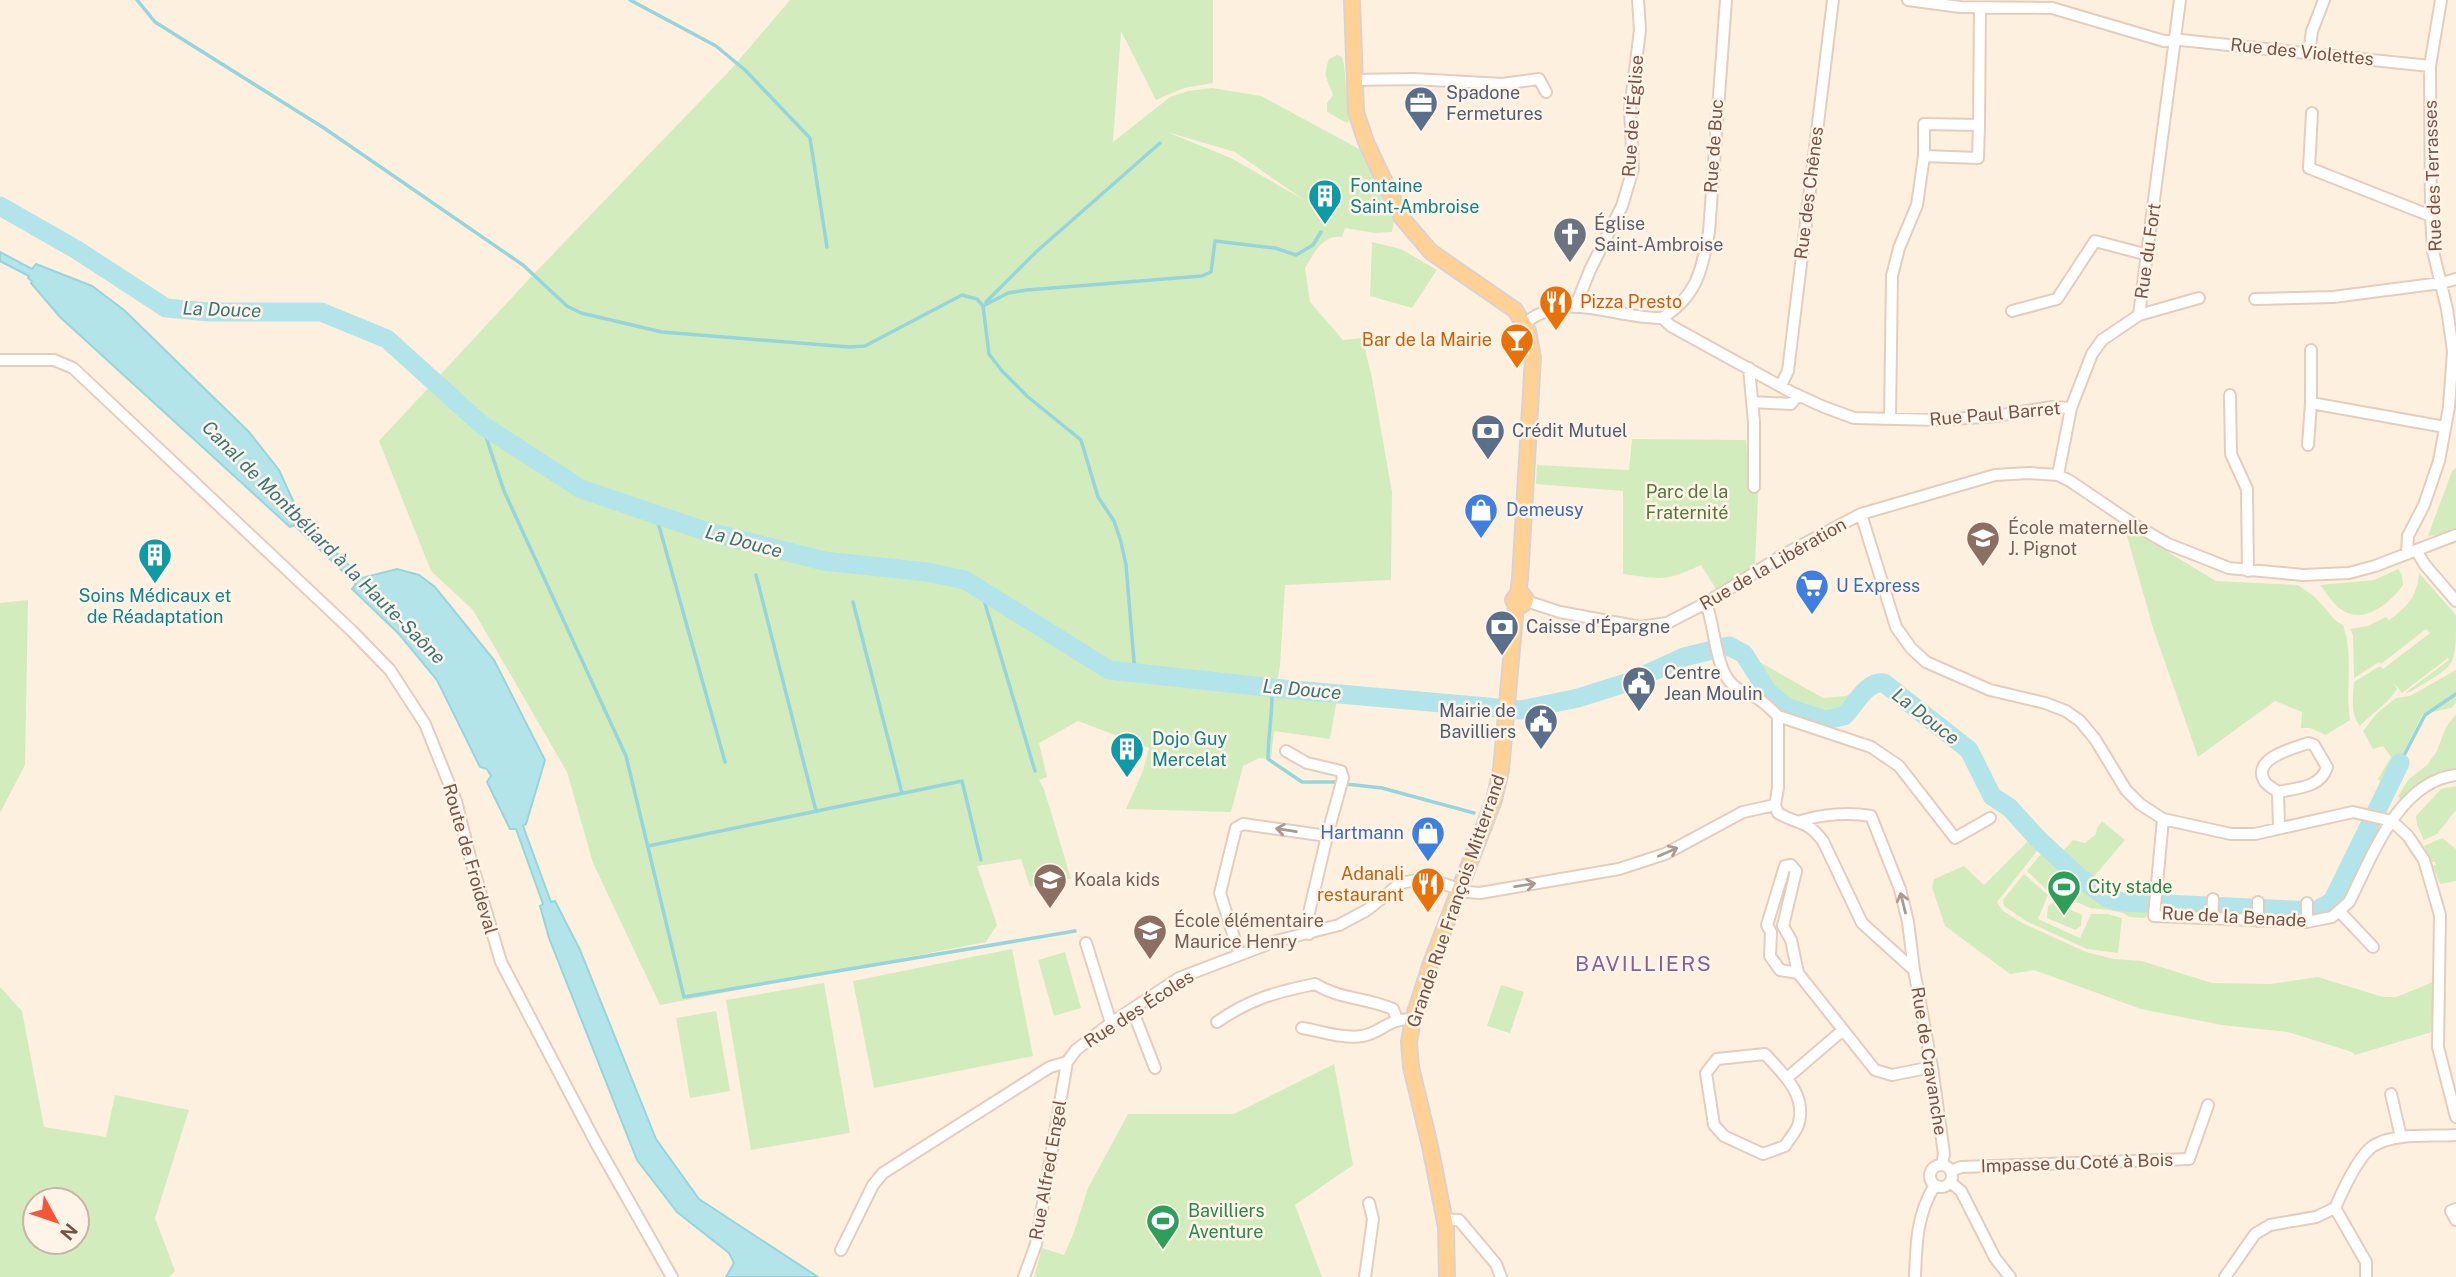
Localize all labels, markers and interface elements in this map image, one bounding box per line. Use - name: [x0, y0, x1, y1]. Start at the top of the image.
- street label: Rue des Violettes: [2229, 34, 2375, 69]
- street label: Rue de l'Église: [1617, 54, 1647, 178]
- place label: Spadone Fermetures: [1446, 82, 1543, 124]
- office icon: Spadone Fermetures: [1402, 84, 1440, 133]
- street label: Rue de Buc: [1700, 98, 1727, 194]
- street label: Rue des Terrasses: [2419, 100, 2446, 252]
- street label: Rue des Chênes: [1790, 125, 1827, 261]
- place label: Fontaine Saint-Ambroise: [1350, 175, 1479, 217]
- building icon: Fontaine Saint-Ambroise: [1306, 177, 1344, 226]
- street label: Rue du Fort: [2130, 202, 2165, 300]
- place label: Église Saint-Ambroise: [1594, 212, 1723, 255]
- church icon: Église Saint-Ambroise: [1551, 215, 1589, 264]
- restaurant icon: Pizza Presto: [1537, 283, 1575, 332]
- place label: Pizza Presto: [1580, 291, 1682, 312]
- water label: La Douce: [182, 297, 262, 321]
- bar icon: Bar de la Mairie: [1498, 321, 1536, 370]
- place label: Bar de la Mairie: [1362, 329, 1492, 350]
- street label: Rue Paul Barret: [1929, 397, 2061, 430]
- bank icon: Crédit Mutuel: [1469, 412, 1507, 461]
- water label: Canal de Montbéliard à la Haute-Saône: [198, 416, 450, 668]
- place label: Crédit Mutuel: [1512, 420, 1628, 441]
- park label: Parc de la Fraternité: [1646, 481, 1728, 523]
- shop icon: Demeusy: [1462, 491, 1500, 540]
- place label: Demeusy: [1506, 499, 1584, 520]
- street label: Rue de la Libération: [1696, 513, 1850, 614]
- place label: École maternelle J. Pignot: [2008, 516, 2148, 559]
- school or university icon: École maternelle J. Pignot: [1964, 519, 2002, 568]
- water label: La Douce: [703, 520, 785, 562]
- building icon: Soins Médicaux et de Réadaptation: [136, 536, 174, 585]
- supermarket icon: U Express: [1793, 567, 1831, 616]
- place label: U Express: [1836, 575, 1920, 596]
- place label: Soins Médicaux et de Réadaptation: [79, 585, 232, 627]
- bank icon: Caisse d'Épargne: [1483, 608, 1521, 657]
- place label: Caisse d'Épargne: [1526, 615, 1670, 637]
- place label: Centre Jean Moulin: [1664, 662, 1763, 704]
- public building icon: Centre Jean Moulin: [1620, 664, 1658, 713]
- water label: La Douce: [1262, 675, 1342, 703]
- water label: La Douce: [1888, 683, 1964, 749]
- place label: Mairie de Bavilliers: [1439, 700, 1516, 742]
- public building icon: Mairie de Bavilliers: [1522, 702, 1560, 751]
- place label: Dojo Guy Mercelat: [1152, 728, 1227, 770]
- building icon: Dojo Guy Mercelat: [1108, 730, 1146, 779]
- street label: Grande Rue François Mitterrand: [1402, 772, 1509, 1030]
- street label: Route de Froideval: [439, 781, 502, 937]
- shop icon: Hartmann: [1409, 814, 1447, 863]
- place label: Hartmann: [1320, 822, 1404, 843]
- one-way arrow: [1275, 823, 1298, 836]
- one-way arrow: [1656, 845, 1678, 858]
- school or university icon: Koala kids: [1031, 861, 1069, 910]
- place label: Adanali restaurant: [1317, 863, 1404, 905]
- restaurant icon: Adanali restaurant: [1409, 865, 1447, 914]
- sports icon: City stade: [2045, 868, 2083, 917]
- place label: Koala kids: [1074, 869, 1160, 890]
- place label: City stade: [2088, 876, 2173, 897]
- one-way arrow: [1513, 878, 1536, 891]
- one-way arrow: [1896, 892, 1909, 915]
- street label: Rue de la Benade: [2161, 902, 2307, 931]
- place label: École élémentaire Maurice Henry: [1174, 909, 1324, 952]
- school or university icon: École élémentaire Maurice Henry: [1131, 912, 1169, 961]
- district label: BAVILLIERS: [1575, 951, 1713, 976]
- street label: Rue des Écoles: [1080, 965, 1197, 1052]
- street label: Rue de Cravanche: [1907, 985, 1952, 1137]
- street label: Rue Alfred Engel: [1025, 1098, 1070, 1242]
- street label: Impasse du Coté à Bois: [1980, 1149, 2174, 1176]
- north arrow: [21, 1186, 91, 1256]
- place label: Bavilliers Aventure: [1188, 1200, 1265, 1242]
- sports icon: Bavilliers Aventure: [1144, 1202, 1182, 1251]
- text: N: [56, 1219, 82, 1245]

